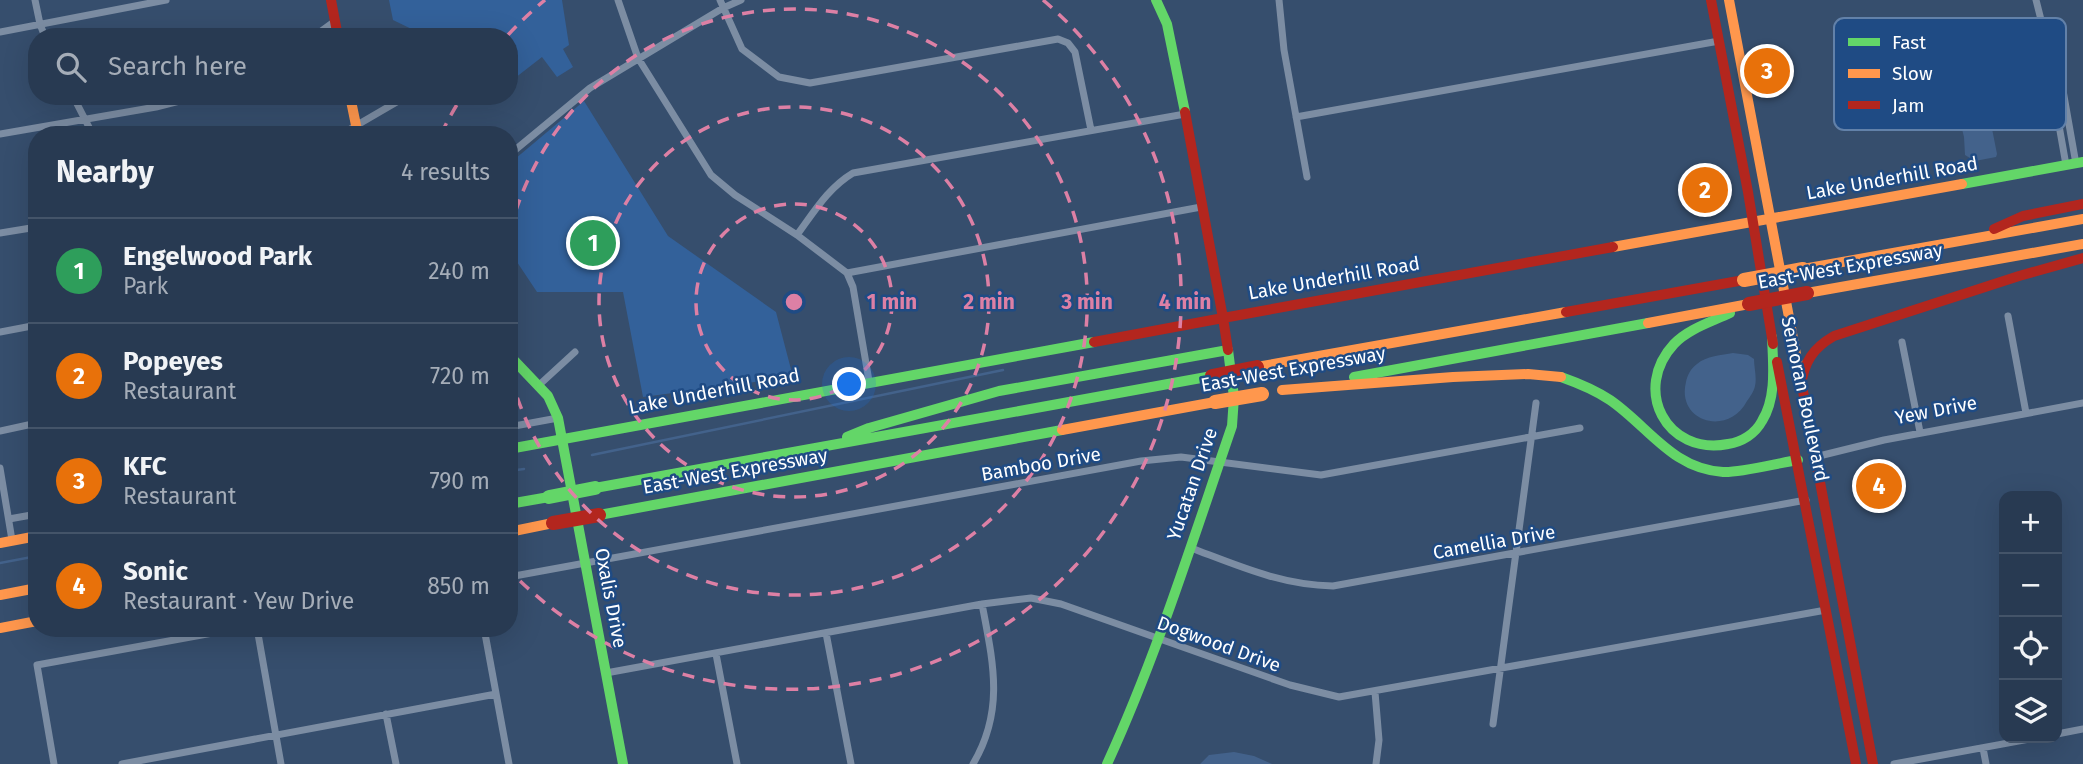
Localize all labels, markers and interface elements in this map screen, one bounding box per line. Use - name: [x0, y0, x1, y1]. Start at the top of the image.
- legend: [1834, 18, 2066, 130]
- search box: [28, 28, 518, 105]
- text: Fast: [1892, 31, 1926, 54]
- pin: 3: [1744, 45, 1790, 97]
- icon: search: [52, 48, 90, 86]
- text: Search here: [108, 51, 247, 82]
- text: Slow: [1892, 62, 1933, 85]
- text: Jam: [1892, 94, 1924, 117]
- street label: Lake Underhill Road: [1804, 152, 1980, 204]
- text: Nearby: [56, 154, 154, 190]
- text: 4 results: [401, 158, 490, 186]
- pin: 2: [1682, 164, 1728, 216]
- pin: 1: [570, 217, 616, 269]
- street label: East-West Expressway: [1756, 238, 1945, 294]
- text: Engelwood Park: [123, 241, 312, 272]
- street label: Lake Underhill Road: [1246, 252, 1422, 304]
- text: 1: [74, 257, 84, 285]
- text: 240 m: [428, 257, 490, 285]
- text: Park: [123, 272, 168, 300]
- text: 1 min: [867, 289, 917, 315]
- text: 2 min: [963, 289, 1015, 315]
- text: 3 min: [1060, 289, 1113, 315]
- text: 4 min: [1159, 289, 1211, 315]
- centre of rings: [782, 290, 806, 314]
- street label: Semoran Boulevard: [1776, 314, 1834, 484]
- street label: East-West Expressway: [1199, 341, 1388, 397]
- text: Popeyes: [123, 346, 223, 377]
- text: 2: [73, 362, 85, 390]
- text: 720 m: [430, 362, 490, 390]
- street label: Lake Underhill Road: [627, 363, 801, 419]
- your location: [832, 367, 866, 401]
- text: Restaurant: [123, 377, 236, 405]
- street label: Yew Drive: [1893, 391, 1979, 429]
- street label: Yucatan Drive: [1162, 425, 1222, 543]
- street label: Bamboo Drive: [979, 442, 1103, 486]
- street label: East-West Expressway: [641, 443, 830, 499]
- text: KFC: [123, 451, 167, 482]
- pin: 4: [1856, 460, 1902, 512]
- text: 3: [73, 467, 85, 495]
- text: 790 m: [429, 467, 490, 495]
- text: Restaurant: [123, 482, 236, 510]
- map controls: [1999, 491, 2062, 743]
- button: +: [1999, 491, 2062, 554]
- street label: Camellia Drive: [1431, 520, 1557, 564]
- street label: Oxalis Drive: [590, 546, 632, 650]
- button: −: [1999, 554, 2062, 617]
- text: Sonic: [123, 556, 188, 587]
- text: 4: [73, 572, 86, 600]
- text: 850 m: [427, 572, 490, 600]
- text: Restaurant · Yew Drive: [123, 587, 354, 615]
- street label: Dogwood Drive: [1154, 611, 1284, 677]
- button: locate: [1999, 617, 2062, 680]
- button: layers: [1999, 680, 2062, 743]

